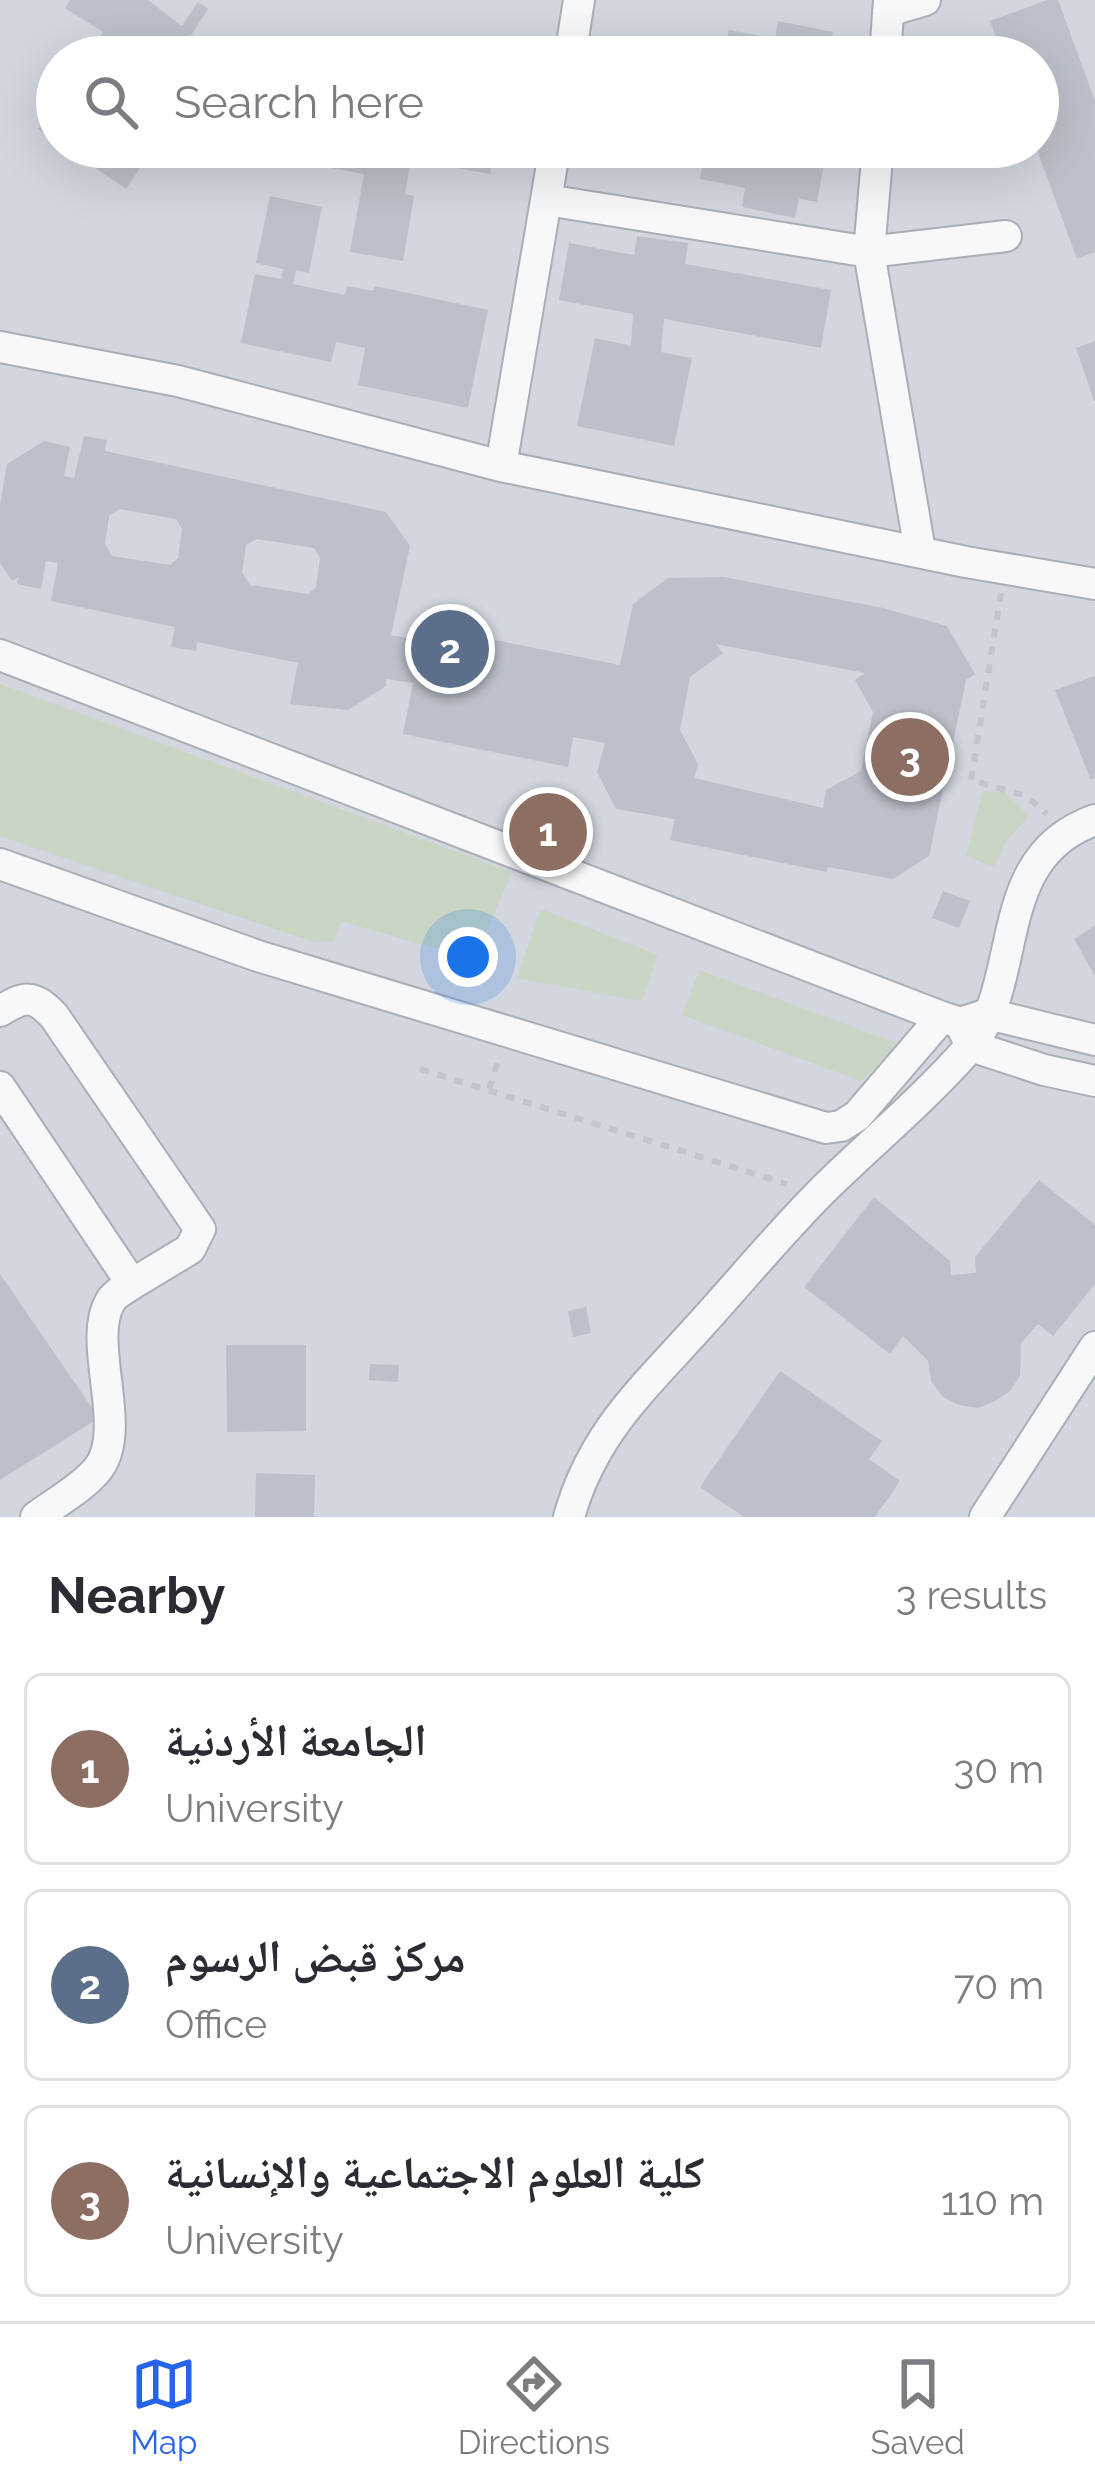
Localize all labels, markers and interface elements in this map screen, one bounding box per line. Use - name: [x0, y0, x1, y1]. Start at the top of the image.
- search box: [36, 36, 1059, 168]
- icon: search: [78, 69, 144, 135]
- text: Search here: [174, 76, 424, 129]
- pin: 2: [411, 604, 489, 694]
- pin: 3: [871, 712, 949, 802]
- pin: 1: [509, 787, 587, 877]
- your location: [438, 927, 498, 987]
- text: Nearby: [48, 1565, 225, 1625]
- text: 3 results: [896, 1572, 1047, 1618]
- text: الجامعة الأردنية: [165, 1714, 427, 1767]
- text: 1: [80, 1746, 100, 1792]
- text: 30 m: [954, 1746, 1044, 1792]
- text: University: [165, 1785, 344, 1831]
- text: مركز قبض الرسوم: [165, 1930, 466, 1983]
- text: 2: [79, 1962, 101, 2008]
- text: 70 m: [954, 1962, 1044, 2008]
- text: Office: [165, 2001, 267, 2047]
- text: كلية العلوم الاجتماعية والإنسانية: [165, 2146, 705, 2199]
- text: 3: [79, 2178, 101, 2224]
- text: 110 m: [941, 2178, 1044, 2224]
- text: University: [165, 2217, 344, 2263]
- tab: Map: [130, 2351, 197, 2462]
- tab: Directions: [458, 2351, 610, 2462]
- tab: Saved: [870, 2351, 965, 2462]

